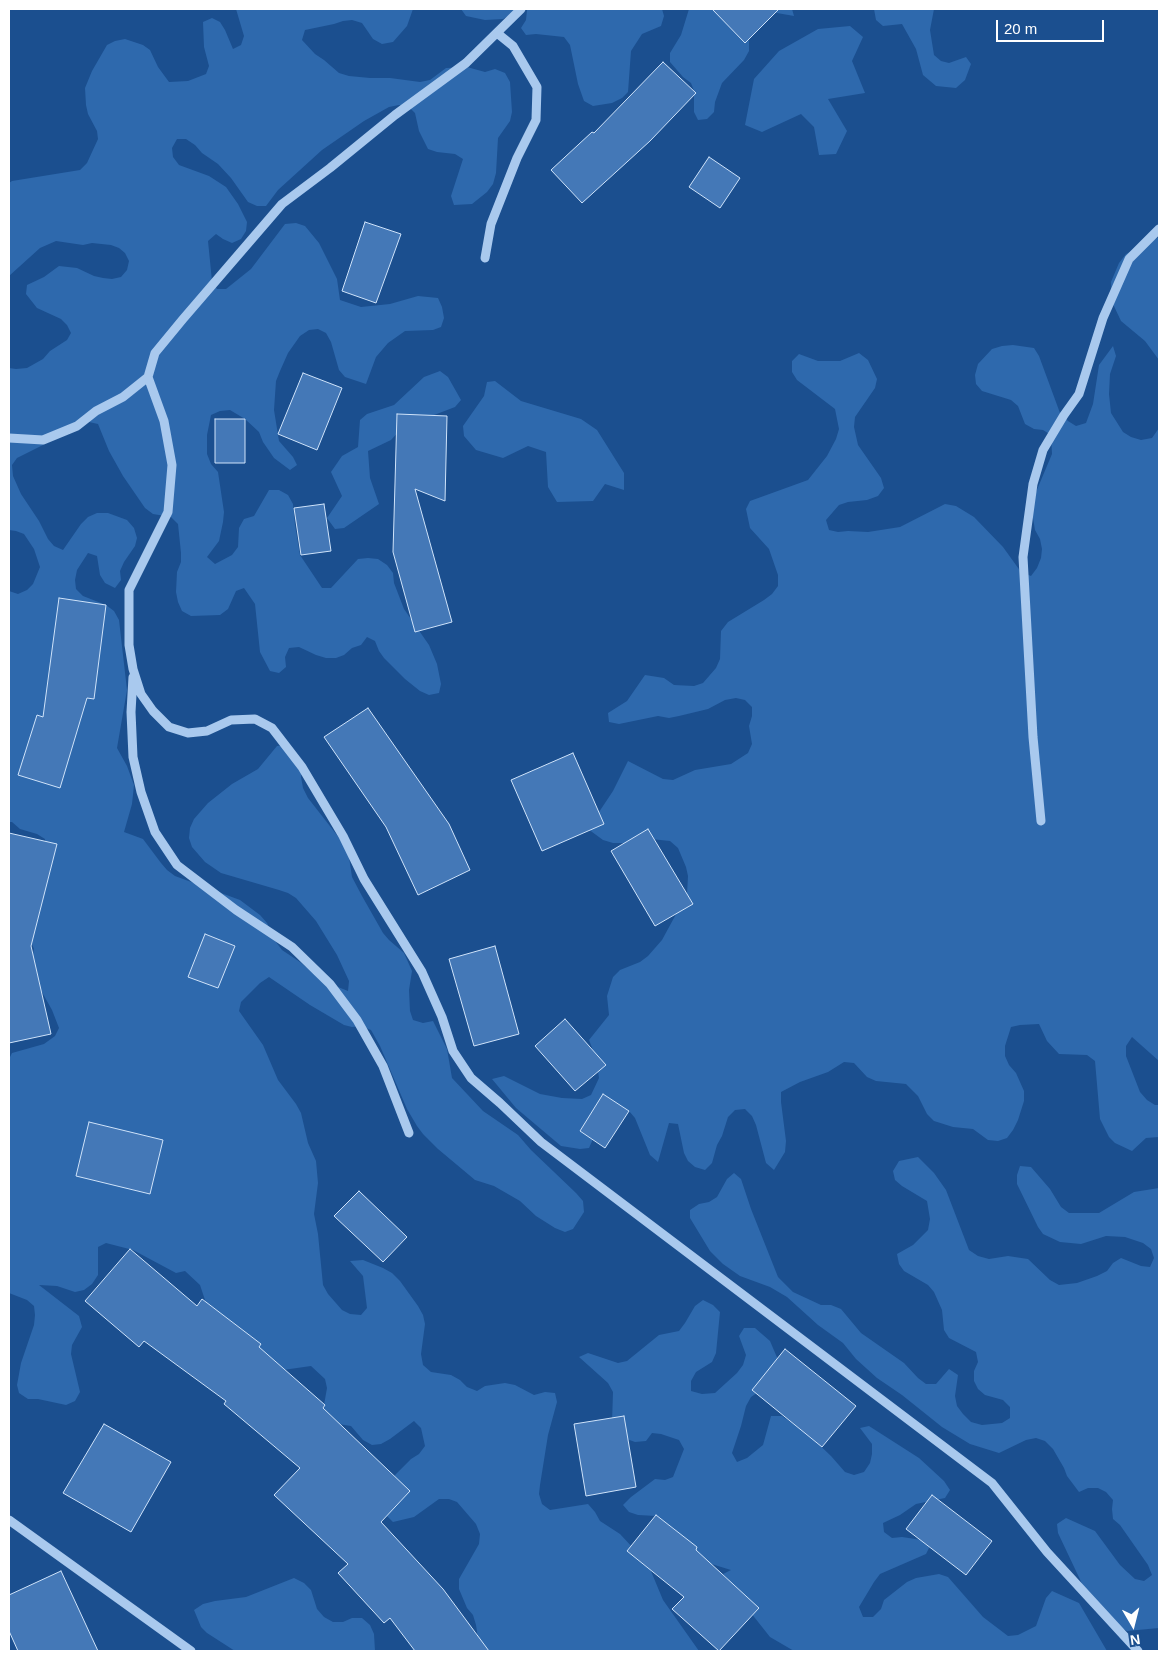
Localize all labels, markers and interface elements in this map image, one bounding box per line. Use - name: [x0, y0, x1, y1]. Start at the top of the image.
- scale bar: [998, 10, 1106, 42]
- text: 20 m: [1004, 20, 1037, 37]
- north arrow: [1108, 1600, 1158, 1650]
- text: N: [1129, 1631, 1141, 1648]

